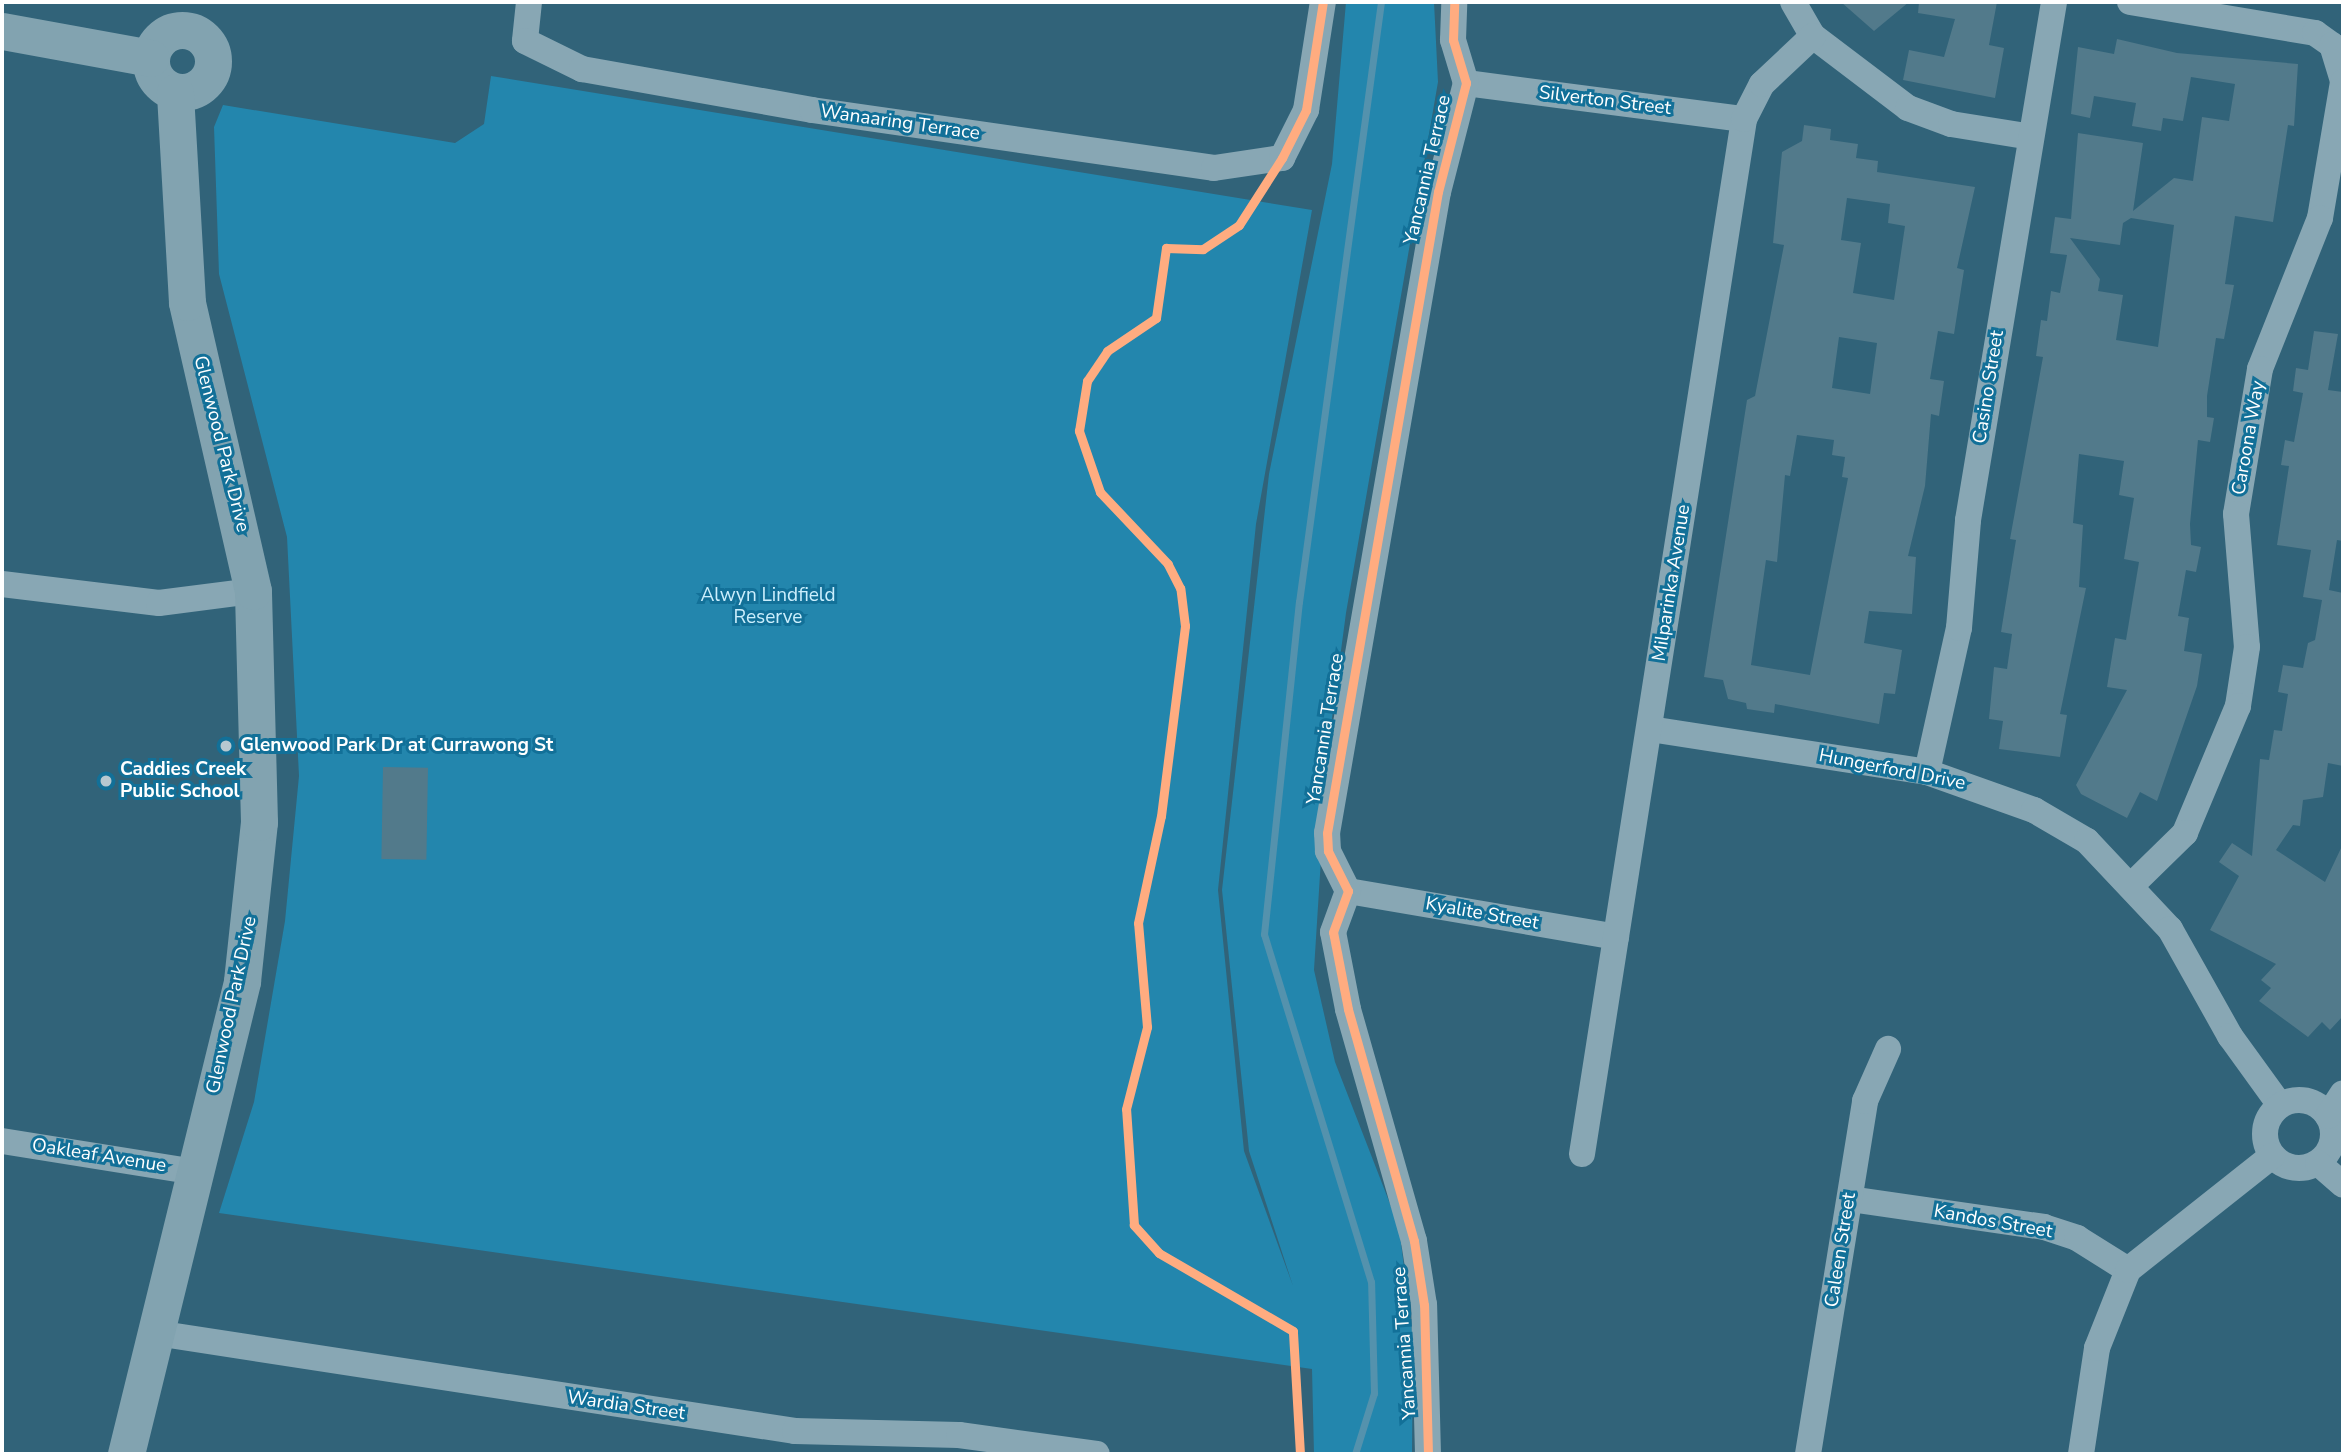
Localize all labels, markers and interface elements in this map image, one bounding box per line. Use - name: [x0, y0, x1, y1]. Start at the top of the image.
- street label: Silverton Street: [1538, 82, 1672, 120]
- street label: Yancannia Terrace: [1400, 93, 1456, 247]
- street label: Wanaaring Terrace: [819, 100, 981, 146]
- street label: Casino Street: [1969, 329, 2009, 445]
- street label: Glenwood Park Drive: [188, 353, 254, 535]
- street label: Caroona Way: [2228, 379, 2270, 497]
- street label: Milparinka Avenue: [1648, 503, 1696, 663]
- park label: Alwyn Lindfield Reserve: [701, 585, 835, 629]
- street label: Yancannia Terrace: [1303, 652, 1349, 806]
- place label: Glenwood Park Dr at Currawong St: [240, 735, 553, 757]
- marker: Glenwood Park Dr at Currawong St: [218, 738, 234, 754]
- street label: Hungerford Drive: [1817, 745, 1967, 795]
- place label: Caddies Creek Public School: [120, 759, 246, 803]
- marker: Caddies Creek Public School: [98, 773, 114, 789]
- street label: Kyalite Street: [1424, 893, 1540, 935]
- street label: Glenwood Park Drive: [202, 914, 262, 1096]
- street label: Oakleaf Avenue: [30, 1134, 168, 1178]
- street label: Caleen Street: [1821, 1191, 1861, 1309]
- street label: Kandos Street: [1932, 1200, 2054, 1244]
- street label: Yancannia Terrace: [1388, 1266, 1422, 1420]
- street label: Wardia Street: [566, 1386, 686, 1426]

